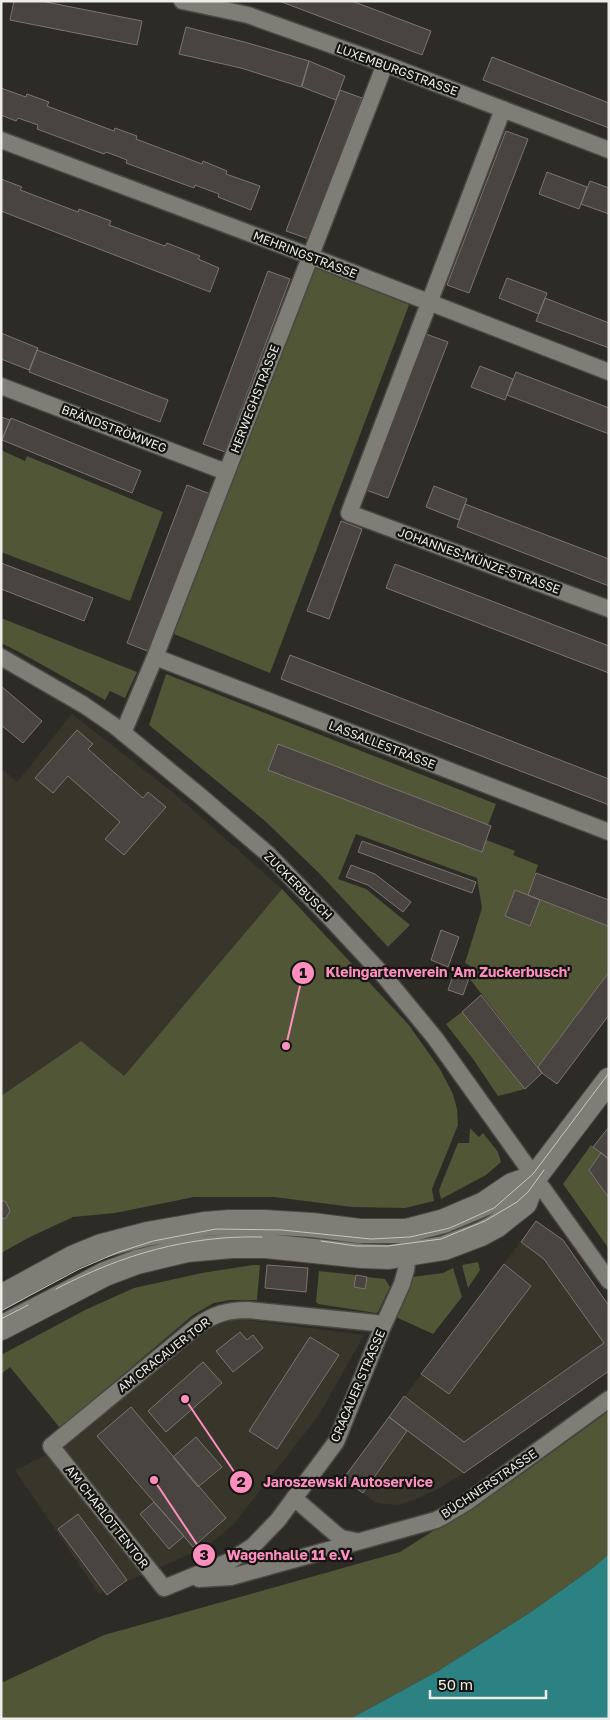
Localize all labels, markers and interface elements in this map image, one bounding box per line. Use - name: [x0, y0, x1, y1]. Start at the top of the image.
- street label: LUXEMBURGSTRASSE: [334, 41, 460, 98]
- street label: MEHRINGSTRASSE: [251, 228, 359, 281]
- street label: HERWEGHSTRASSE: [227, 343, 282, 455]
- street label: BRÄNDSTRÖMWEG: [60, 402, 169, 455]
- street label: JOHANNES-MÜNZE-STRASSE: [396, 524, 562, 597]
- street label: LASSALLESTRASSE: [327, 717, 438, 772]
- street label: ZUCKERBUSCH: [261, 849, 335, 923]
- callout: Kleingartenverein 'Am Zuckerbusch': [290, 958, 580, 987]
- text: 1: [299, 963, 307, 981]
- text: Kleingartenverein 'Am Zuckerbusch': [326, 963, 570, 980]
- street label: AM CRACAUER TOR: [115, 1314, 213, 1395]
- street label: CRACAUER STRASSE: [327, 1327, 388, 1444]
- street label: BÜCHNERSTRASSE: [438, 1446, 540, 1521]
- street label: AM CHARLOTTENTOR: [63, 1462, 152, 1571]
- callout: Jaroszewski Autoservice: [228, 1467, 443, 1496]
- text: 2: [236, 1472, 246, 1490]
- text: Jaroszewski Autoservice: [263, 1473, 433, 1490]
- callout: Wagenhalle 11 e.V.: [191, 1541, 363, 1570]
- text: 3: [199, 1545, 209, 1563]
- text: Wagenhalle 11 e.V.: [227, 1546, 353, 1563]
- scale bar: [430, 1668, 546, 1700]
- text: 50 m: [438, 1675, 473, 1693]

